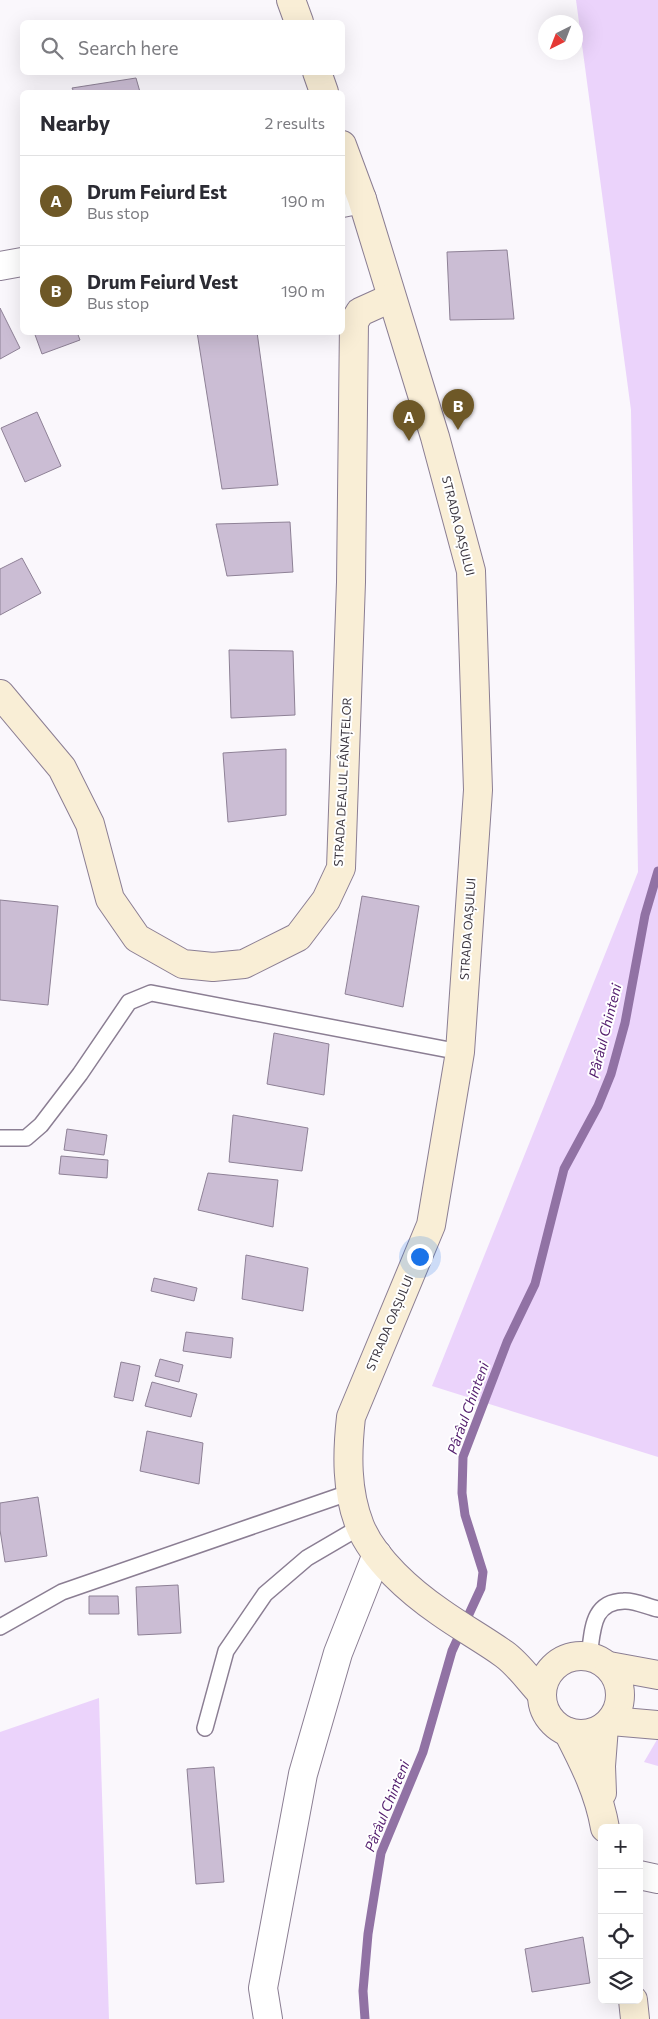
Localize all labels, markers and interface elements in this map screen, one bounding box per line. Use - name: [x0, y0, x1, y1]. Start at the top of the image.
- north arrow: [538, 15, 583, 60]
- search box: [20, 20, 345, 75]
- icon: search: [38, 34, 66, 62]
- text: Search here: [78, 36, 178, 59]
- text: Nearby: [40, 110, 110, 135]
- text: 2 results: [264, 113, 325, 132]
- text: Drum Feiurd Est: [87, 180, 227, 203]
- text: A: [50, 191, 62, 210]
- text: 190 m: [281, 191, 325, 210]
- text: Bus stop: [87, 203, 149, 222]
- text: Drum Feiurd Vest: [87, 270, 238, 293]
- text: B: [51, 281, 61, 300]
- text: 190 m: [281, 281, 325, 300]
- text: Bus stop: [87, 293, 149, 312]
- pin: B: [442, 389, 474, 430]
- pin: A: [393, 400, 425, 441]
- street label: STRADA OAȘULUI: [439, 474, 478, 577]
- street label: STRADA DEALUL FÂNAȚELOR: [331, 697, 355, 867]
- street label: STRADA OAȘULUI: [456, 877, 479, 981]
- water label: Pârâul Chinteni: [585, 982, 625, 1080]
- your location: [407, 1244, 433, 1270]
- street label: STRADA OAȘULUI: [363, 1273, 416, 1373]
- water label: Pârâul Chinteni: [443, 1359, 492, 1456]
- water label: Pârâul Chinteni: [361, 1757, 413, 1854]
- map controls: [598, 1824, 643, 2004]
- button: +: [598, 1824, 643, 1869]
- button: −: [598, 1869, 643, 1914]
- button: locate: [598, 1914, 643, 1959]
- button: layers: [598, 1959, 643, 2004]

